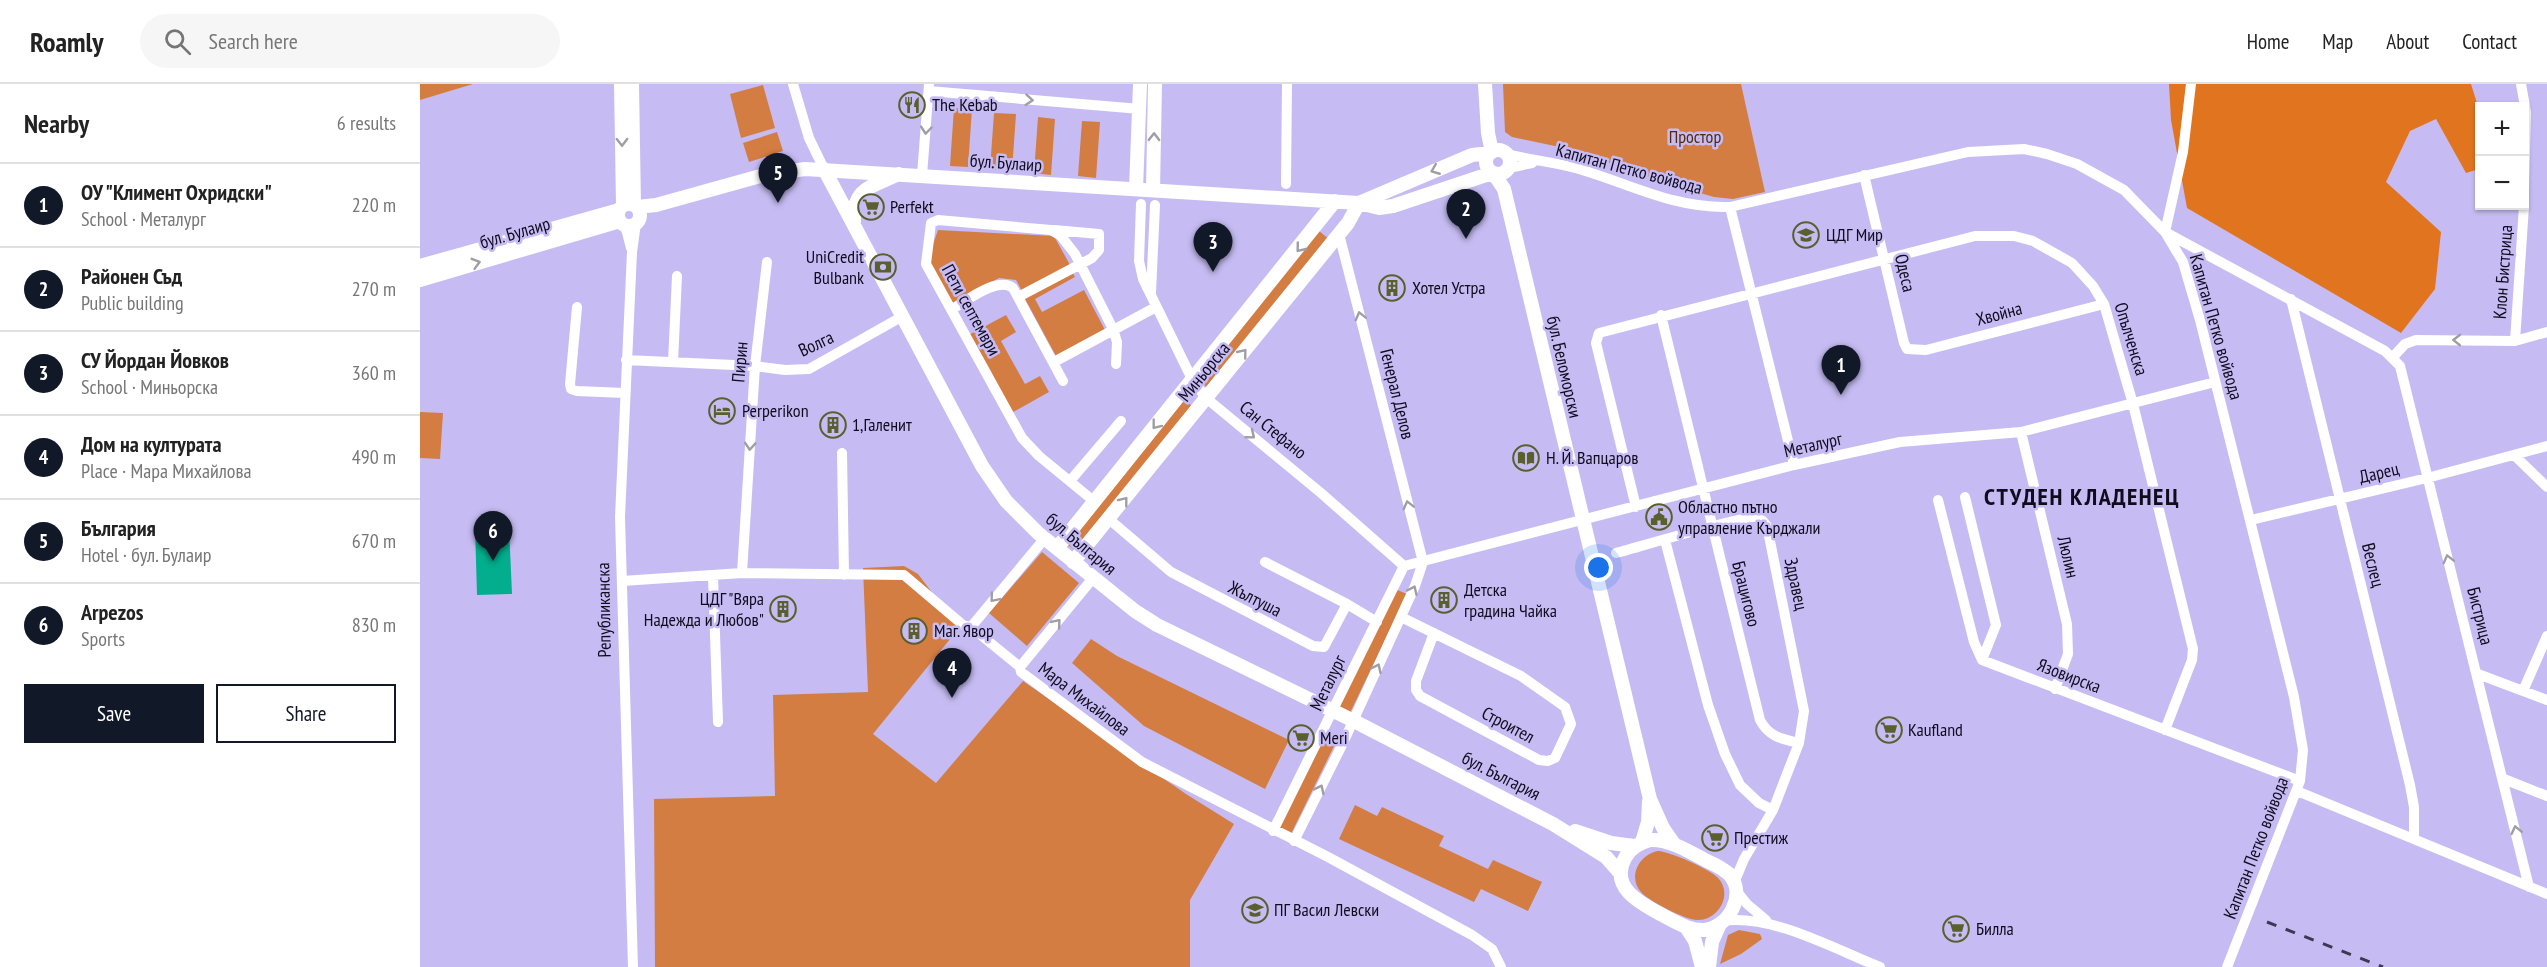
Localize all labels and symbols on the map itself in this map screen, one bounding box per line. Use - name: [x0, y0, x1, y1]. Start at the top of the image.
- restaurant icon: The Kebab: [897, 90, 927, 120]
- place label: The Kebab: [932, 93, 998, 116]
- one-way arrow: [1024, 93, 1033, 106]
- one-way arrow: [919, 125, 932, 134]
- park label: Простор: [1669, 125, 1721, 148]
- one-way arrow: [1148, 133, 1160, 142]
- one-way arrow: [616, 138, 628, 147]
- street label: Капитан Петко войвода: [1553, 138, 1705, 199]
- street label: бул. Булаир: [969, 149, 1043, 176]
- pin: 5: [758, 154, 798, 203]
- one-way arrow: [1430, 163, 1441, 176]
- pin: 2: [1446, 190, 1486, 239]
- supermarket icon: Perfekt: [856, 192, 886, 222]
- place label: Perfekt: [890, 195, 934, 218]
- street label: бул. Булаир: [477, 211, 553, 254]
- school or university icon: ЦДГ Мир: [1791, 220, 1821, 250]
- pin: 3: [1194, 222, 1232, 272]
- place label: ЦДГ Мир: [1826, 223, 1883, 246]
- street label: Клон Бистрица: [2488, 224, 2517, 320]
- one-way arrow: [1296, 241, 1307, 252]
- place label: UniCredit Bulbank: [806, 245, 864, 289]
- street label: Капитан Петко войвода: [2185, 251, 2248, 402]
- bank icon: UniCredit Bulbank: [868, 252, 898, 282]
- street label: Одеса: [1890, 252, 1921, 294]
- one-way arrow: [470, 258, 481, 270]
- street label: Пети септември: [937, 260, 1006, 360]
- building icon: Хотел Устра: [1377, 273, 1407, 303]
- place label: Хотел Устра: [1412, 276, 1486, 299]
- street label: Хвойна: [1973, 296, 2025, 331]
- street label: Опълченска: [2110, 300, 2153, 378]
- one-way arrow: [1355, 311, 1367, 322]
- street label: бул. Беломорски: [1542, 314, 1587, 420]
- street label: Волга: [795, 325, 837, 362]
- one-way arrow: [2452, 333, 2461, 346]
- street label: Миньорска: [1173, 337, 1235, 406]
- street label: Пирин: [726, 341, 753, 383]
- street label: Генерал Делов: [1375, 346, 1420, 441]
- pin: 1: [1822, 346, 1860, 395]
- one-way arrow: [1235, 348, 1246, 359]
- hotel icon: Perperikon: [707, 396, 737, 426]
- street label: Сан Стефано: [1235, 396, 1312, 464]
- place label: Perperikon: [742, 399, 809, 422]
- building icon: 1,Галенит: [818, 410, 848, 440]
- place label: 1,Галенит: [852, 413, 912, 436]
- one-way arrow: [1153, 418, 1164, 429]
- street label: Металург: [1781, 427, 1845, 462]
- one-way arrow: [1244, 428, 1255, 439]
- one-way arrow: [744, 441, 757, 450]
- library icon: Н. Й. Вапцаров: [1511, 443, 1541, 473]
- place label: Н. Й. Вапцаров: [1546, 446, 1639, 469]
- street label: Дарец: [2357, 457, 2401, 488]
- district label: СТУДЕН КЛАДЕНЕЦ: [1984, 481, 2180, 512]
- place label: Областно пътно управление Кърджали: [1678, 495, 1820, 539]
- one-way arrow: [1117, 497, 1128, 508]
- one-way arrow: [1403, 500, 1416, 510]
- public building icon: Областно пътно управление Кърджали: [1644, 502, 1674, 532]
- street label: бул. България: [1041, 507, 1121, 580]
- pin: 6: [474, 512, 512, 561]
- street label: Люлин: [2052, 533, 2084, 580]
- street label: Веслец: [2357, 540, 2390, 589]
- your location: [1584, 553, 1613, 582]
- one-way arrow: [2443, 554, 2455, 565]
- street label: Здравец: [1780, 555, 1813, 612]
- street label: Брацигово: [1727, 559, 1766, 629]
- street label: Републиканска: [591, 562, 616, 658]
- street label: Жълтуша: [1224, 575, 1286, 622]
- place label: Детска градина Чайка: [1464, 578, 1557, 622]
- one-way arrow: [1406, 585, 1418, 596]
- building icon: Детска градина Чайка: [1429, 585, 1459, 615]
- street label: Бистрица: [2462, 585, 2499, 647]
- place label: ЦДГ "Вяра Надежда и Любов": [644, 587, 764, 631]
- one-way arrow: [990, 591, 1001, 602]
- building icon: ЦДГ "Вяра Надежда и Любов": [768, 594, 798, 624]
- building icon: Маг. Явор: [899, 616, 929, 646]
- place label: Маг. Явор: [934, 619, 994, 642]
- one-way arrow: [1049, 619, 1060, 630]
- pin: 4: [932, 648, 972, 698]
- street label: Металург: [1304, 651, 1351, 714]
- street label: Язовирска: [2034, 653, 2104, 698]
- street label: Мара Михайлова: [1034, 657, 1135, 741]
- one-way arrow: [1369, 664, 1381, 675]
- street label: Строител: [1478, 701, 1539, 748]
- supermarket icon: Kaufland: [1874, 715, 1904, 745]
- place label: Kaufland: [1908, 718, 1963, 741]
- supermarket icon: Meri: [1286, 723, 1316, 753]
- place label: Meri: [1320, 726, 1348, 749]
- street label: бул. България: [1458, 746, 1544, 805]
- street label: Капитан Петко войвода: [2218, 773, 2293, 922]
- one-way arrow: [1313, 784, 1324, 795]
- supermarket icon: Престиж: [1700, 823, 1730, 853]
- one-way arrow: [2510, 825, 2523, 835]
- place label: Престиж: [1734, 826, 1788, 849]
- school or university icon: ПГ Васил Левски: [1240, 895, 1270, 925]
- place label: ПГ Васил Левски: [1274, 898, 1379, 921]
- supermarket icon: Билла: [1941, 914, 1971, 944]
- place label: Билла: [1976, 917, 2014, 940]

